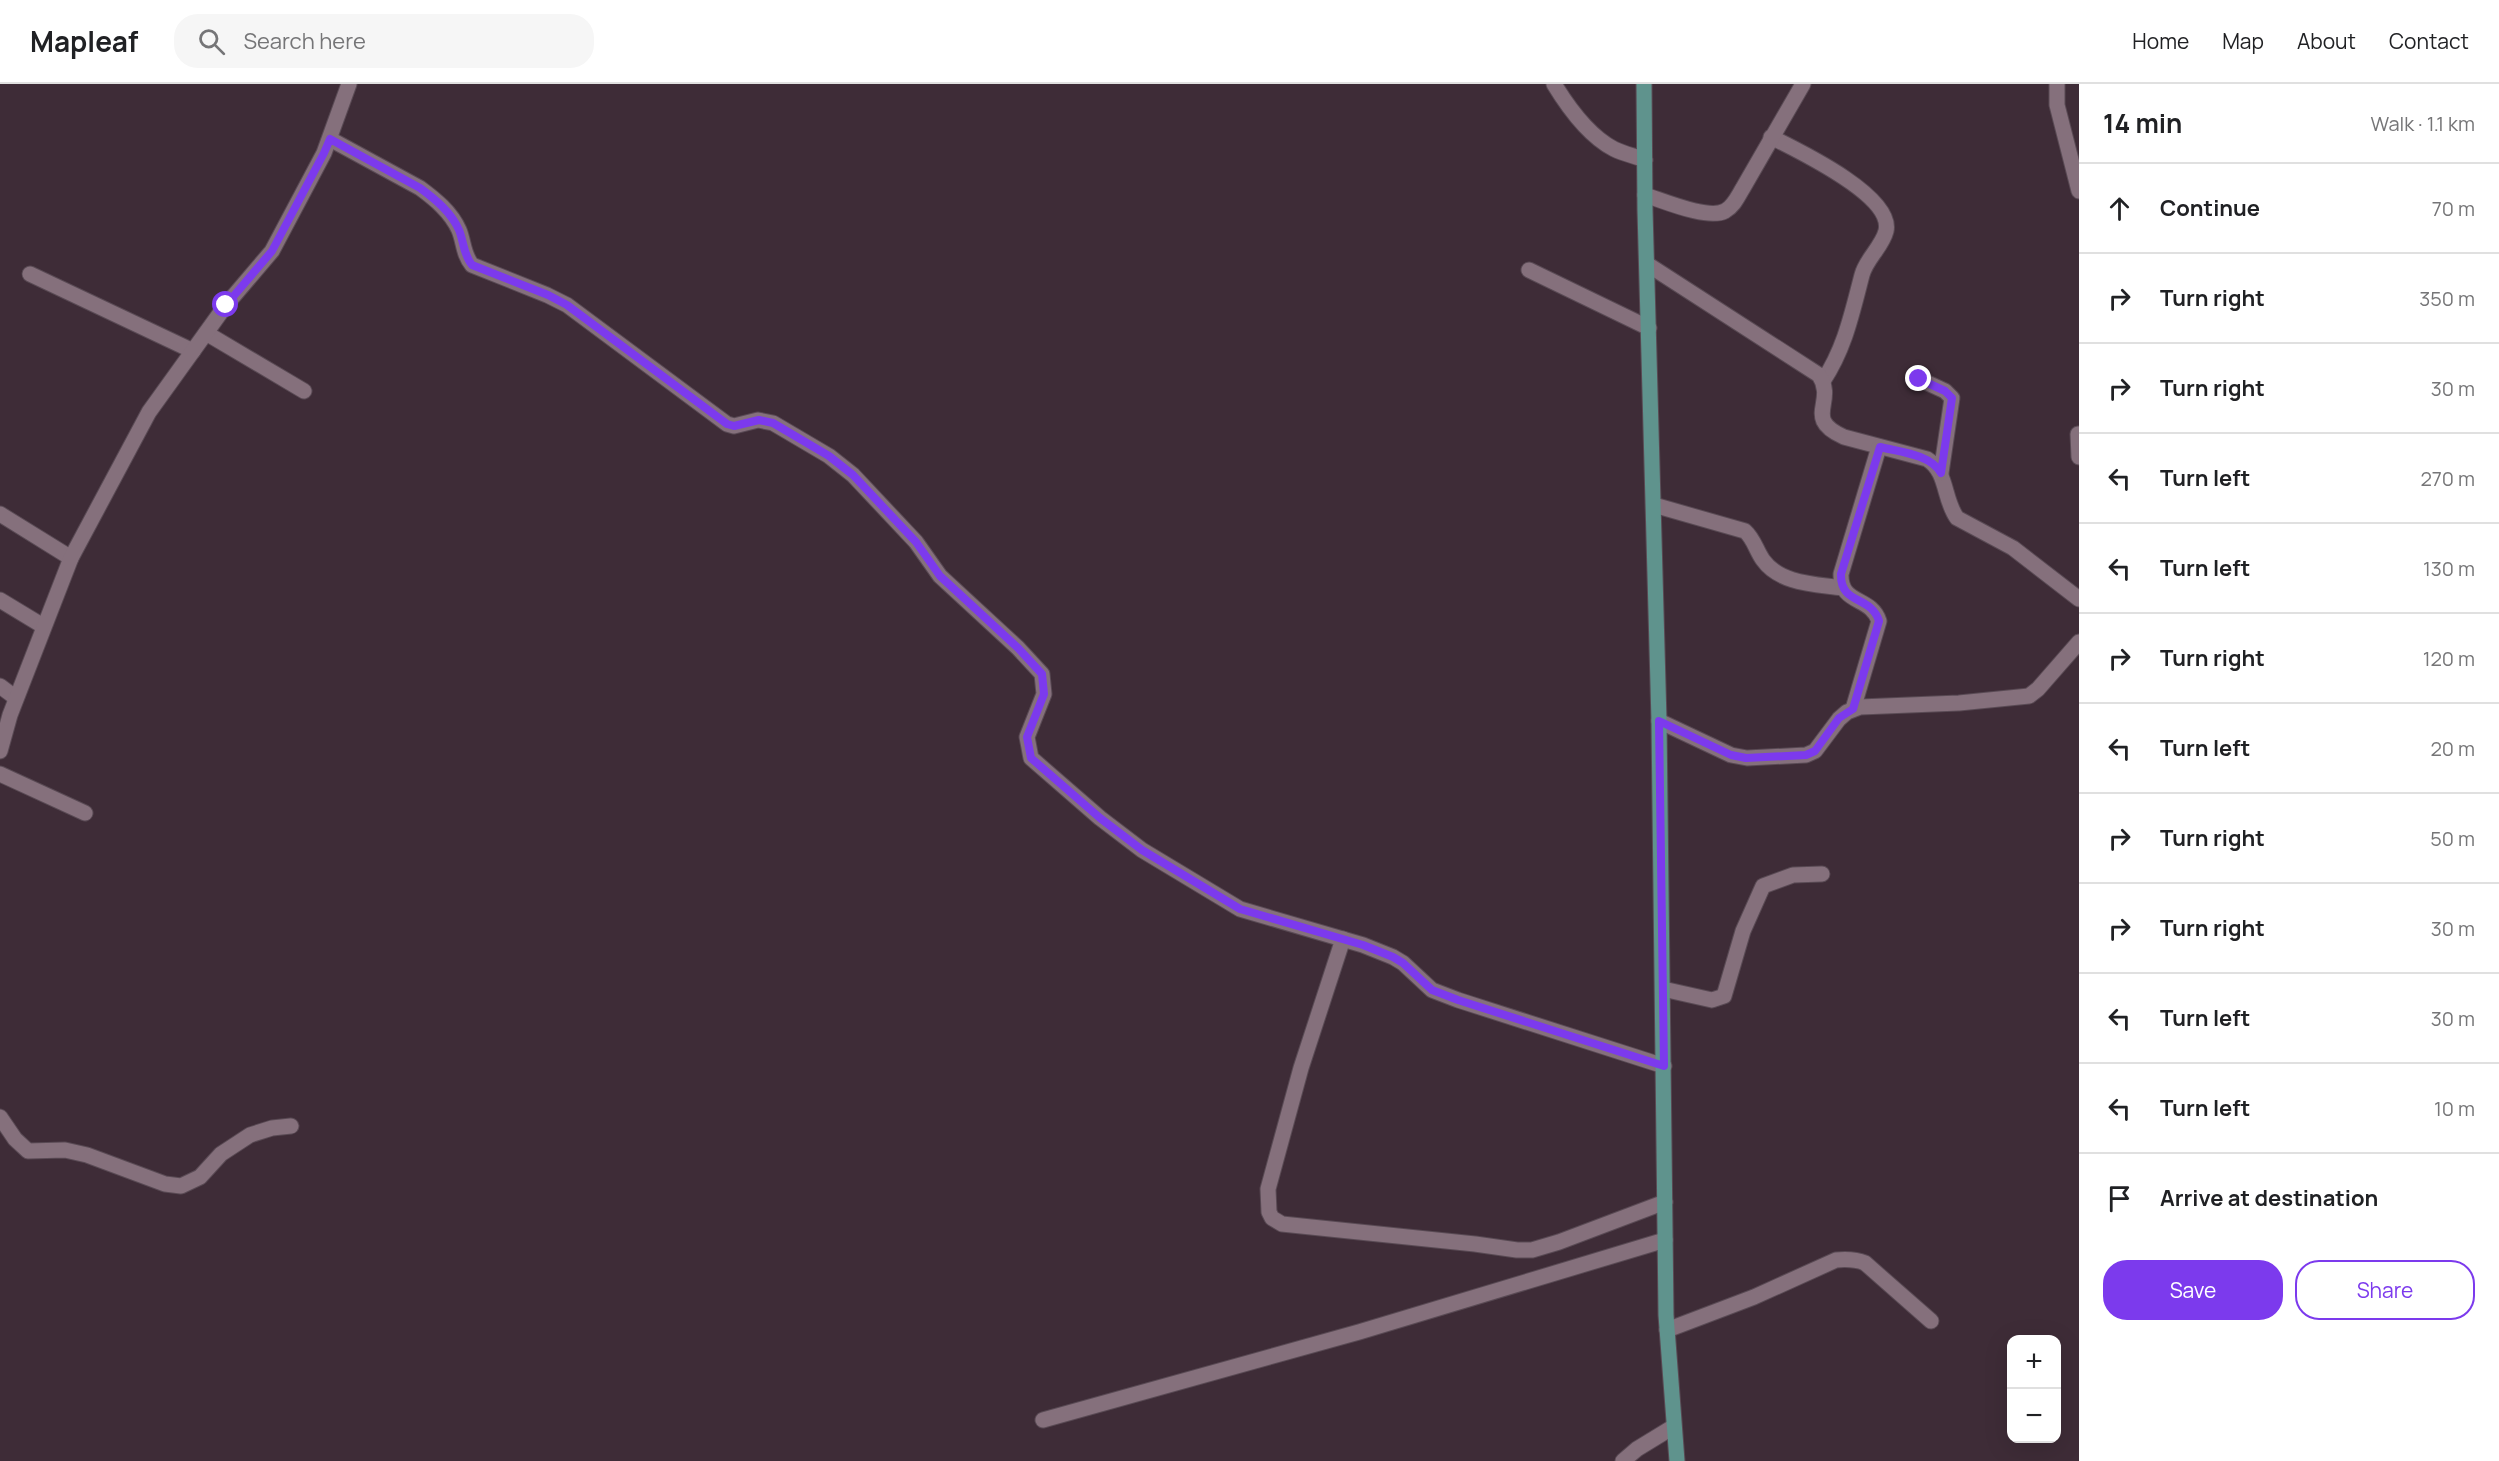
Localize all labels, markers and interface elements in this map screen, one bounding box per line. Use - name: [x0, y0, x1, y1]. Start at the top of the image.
- search box: [174, 14, 594, 68]
- text: Mapleaf: [30, 22, 138, 60]
- icon: search: [195, 25, 228, 58]
- text: Search here: [243, 26, 366, 56]
- text: Home: [2132, 27, 2189, 55]
- text: Map: [2222, 27, 2264, 55]
- text: About: [2297, 27, 2356, 55]
- text: Contact: [2389, 27, 2469, 55]
- text: 14 min: [2103, 105, 2182, 141]
- text: Walk · 1.1 km: [2371, 110, 2475, 137]
- icon: ahead: [2103, 192, 2136, 225]
- text: Continue: [2160, 193, 2260, 223]
- text: 70 m: [2432, 195, 2475, 222]
- icon: right: [2103, 282, 2136, 315]
- text: Turn right: [2160, 283, 2265, 313]
- text: 350 m: [2419, 285, 2475, 312]
- route start: [212, 291, 238, 317]
- route end: [1905, 365, 1931, 391]
- icon: right: [2103, 372, 2136, 405]
- text: Turn right: [2160, 373, 2265, 403]
- text: 30 m: [2431, 375, 2475, 402]
- icon: left: [2103, 462, 2136, 495]
- text: Turn left: [2160, 463, 2250, 493]
- text: 270 m: [2420, 465, 2475, 492]
- icon: left: [2103, 552, 2136, 585]
- text: Turn left: [2160, 553, 2250, 583]
- text: 130 m: [2423, 555, 2475, 582]
- icon: right: [2103, 642, 2136, 675]
- text: Turn right: [2160, 643, 2265, 673]
- text: 120 m: [2423, 645, 2475, 672]
- icon: left: [2103, 732, 2136, 765]
- text: Turn left: [2160, 733, 2250, 763]
- text: 20 m: [2430, 735, 2475, 762]
- icon: right: [2103, 822, 2136, 855]
- text: Turn right: [2160, 823, 2265, 853]
- text: 50 m: [2430, 825, 2475, 852]
- icon: right: [2103, 912, 2136, 945]
- text: Turn right: [2160, 913, 2265, 943]
- text: 30 m: [2431, 915, 2475, 942]
- icon: left: [2103, 1002, 2136, 1035]
- text: Turn left: [2160, 1003, 2250, 1033]
- text: 30 m: [2431, 1005, 2475, 1032]
- icon: left: [2103, 1092, 2136, 1125]
- text: Turn left: [2160, 1093, 2250, 1123]
- text: 10 m: [2434, 1095, 2475, 1122]
- icon: arrive: [2103, 1182, 2136, 1215]
- text: Arrive at destination: [2160, 1183, 2378, 1213]
- button: Save: [2103, 1260, 2283, 1320]
- button: Share: [2295, 1260, 2475, 1320]
- map controls: [2007, 1335, 2061, 1443]
- button: +: [2007, 1335, 2061, 1389]
- button: −: [2007, 1389, 2061, 1443]

